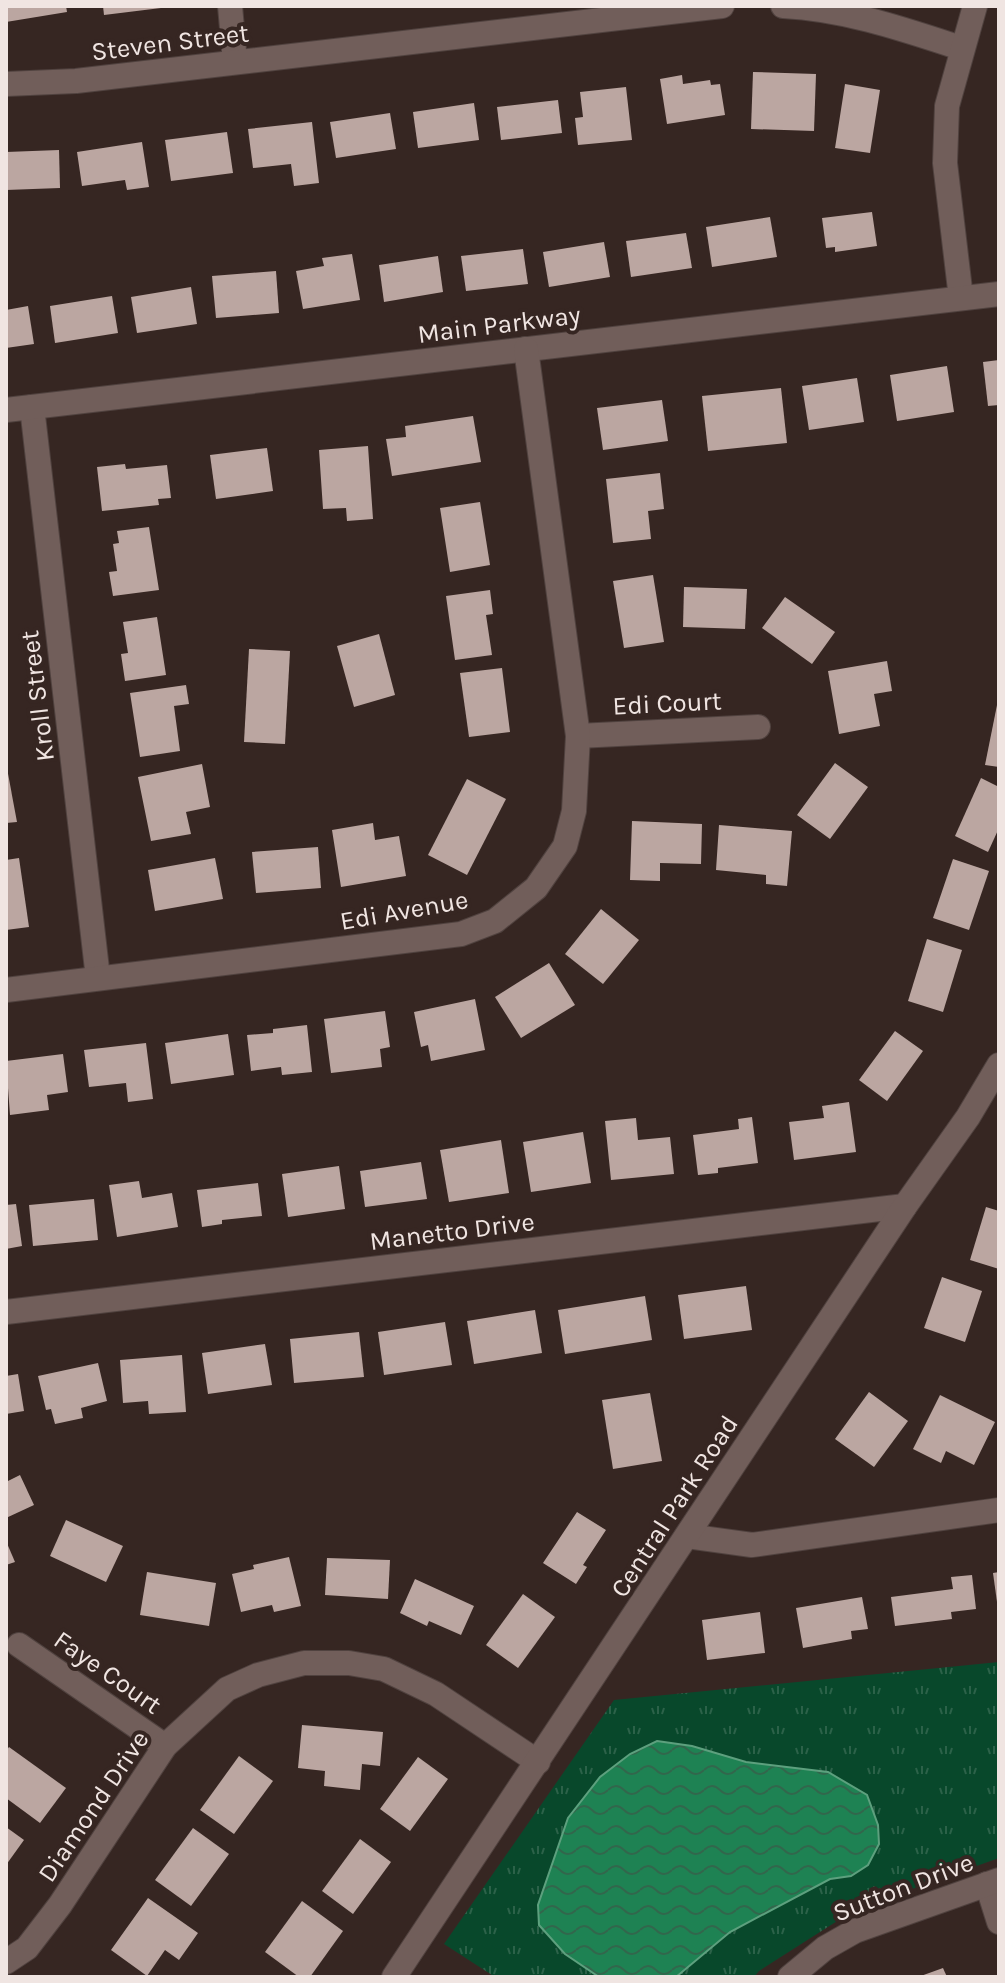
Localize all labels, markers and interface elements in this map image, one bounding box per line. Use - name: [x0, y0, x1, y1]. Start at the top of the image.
- street label: Steven Street: [90, 17, 251, 68]
- street label: Main Parkway: [416, 299, 582, 350]
- street label: Kroll Street: [14, 629, 61, 763]
- street label: Edi Court: [612, 685, 722, 722]
- street label: Edi Avenue: [338, 884, 471, 937]
- street label: Manetto Drive: [368, 1206, 536, 1257]
- street label: Central Park Road: [604, 1409, 745, 1603]
- street label: Faye Court: [48, 1624, 168, 1721]
- street label: Diamond Drive: [31, 1725, 155, 1888]
- street label: Sutton Drive: [829, 1847, 978, 1928]

